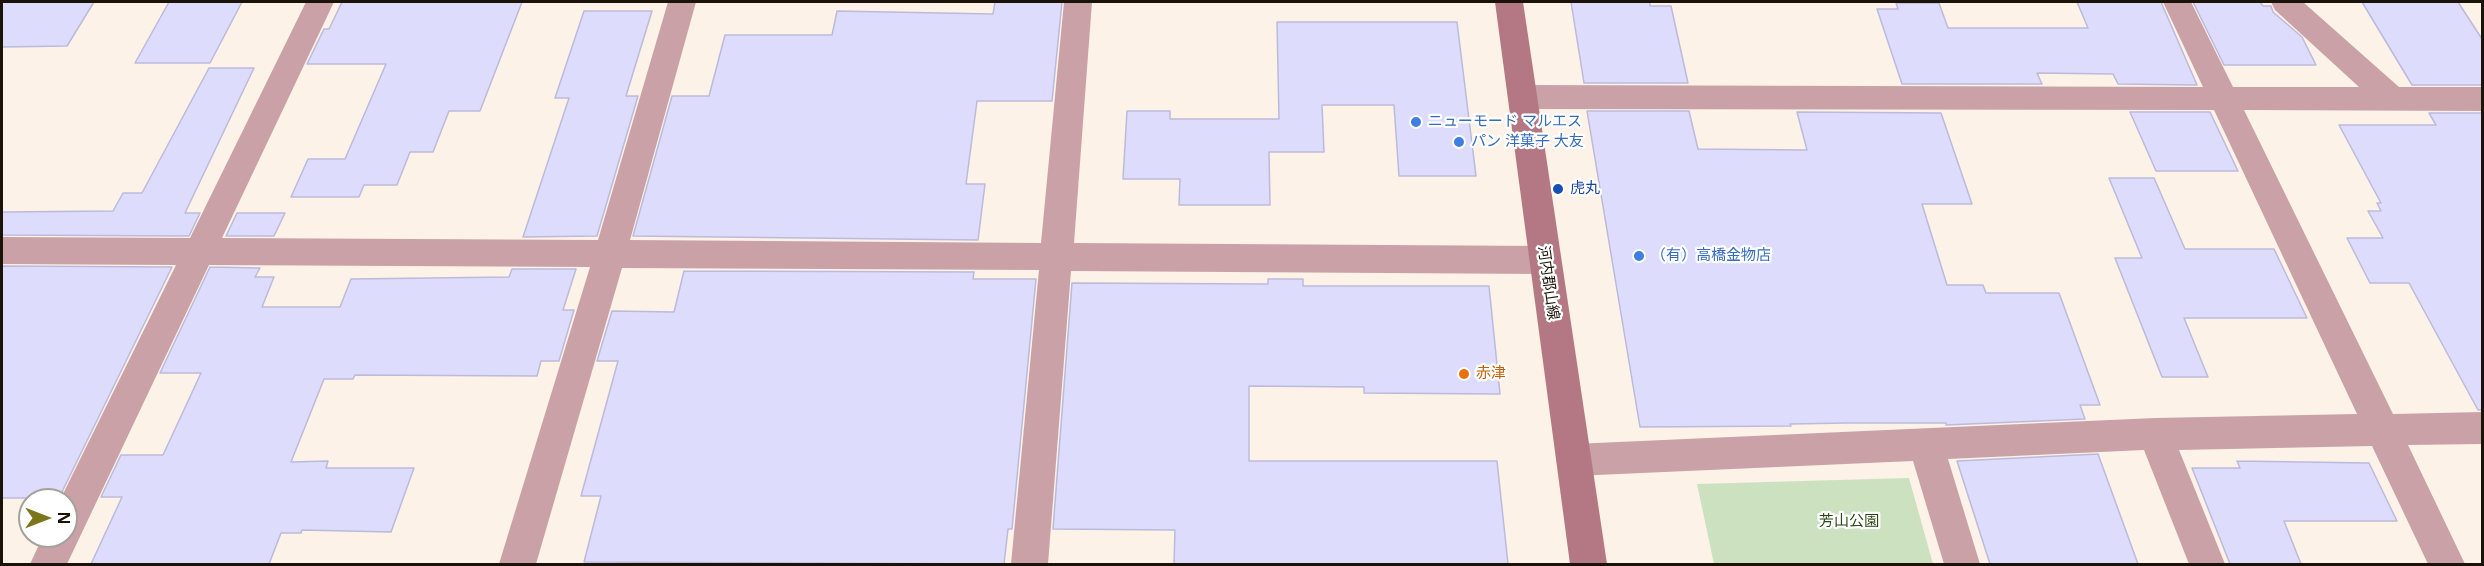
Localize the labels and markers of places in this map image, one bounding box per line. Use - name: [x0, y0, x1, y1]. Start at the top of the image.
- place label: ニューモード マルエス: [1428, 113, 1582, 131]
- marker: ニューモード マルエス: [1409, 115, 1423, 129]
- place label: パン 洋菓子 大友: [1471, 133, 1584, 151]
- marker: パン 洋菓子 大友: [1452, 135, 1466, 149]
- place label: 虎丸: [1570, 180, 1600, 198]
- marker: 虎丸: [1551, 182, 1565, 196]
- place label: （有）高橋金物店: [1651, 247, 1771, 265]
- marker: （有）高橋金物店: [1632, 249, 1646, 263]
- place label: 赤津: [1476, 365, 1506, 383]
- marker: 赤津: [1457, 367, 1471, 381]

